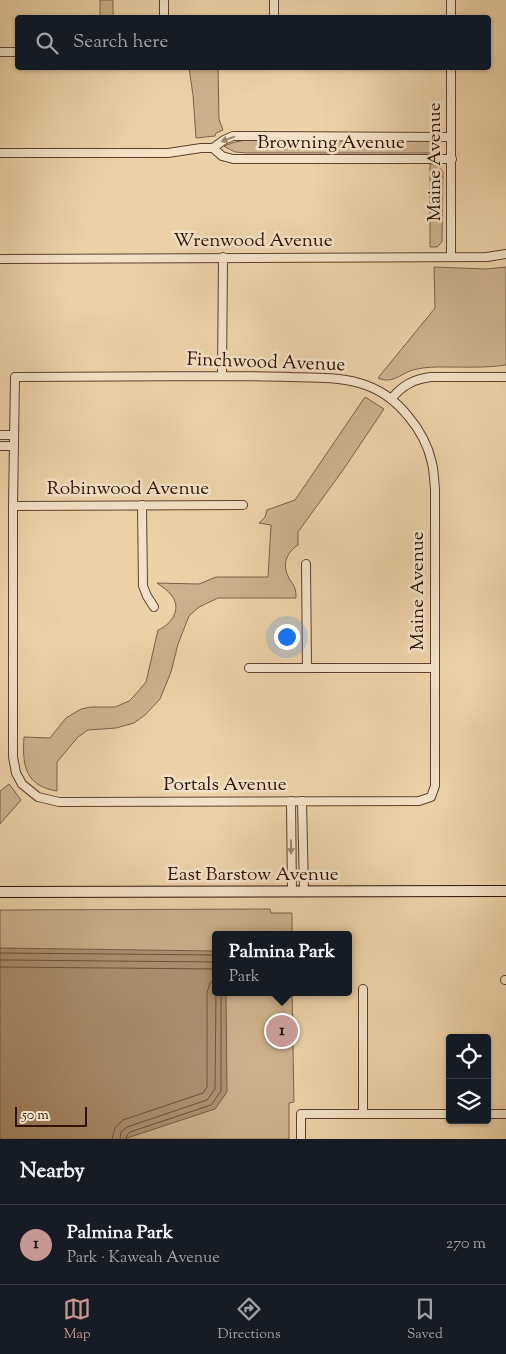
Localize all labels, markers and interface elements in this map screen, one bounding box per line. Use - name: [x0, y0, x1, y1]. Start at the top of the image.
- search box: [15, 15, 491, 70]
- icon: search: [33, 29, 61, 57]
- text: Search here: [73, 29, 168, 56]
- street label: Maine Avenue: [422, 102, 449, 222]
- street label: Browning Avenue: [257, 130, 405, 157]
- one-way arrow: [220, 135, 235, 143]
- street label: Wrenwood Avenue: [173, 228, 333, 255]
- street label: Finchwood Avenue: [186, 347, 346, 379]
- street label: Robinwood Avenue: [47, 476, 209, 503]
- street label: Maine Avenue: [405, 531, 432, 651]
- your location: [274, 624, 300, 650]
- street label: Portals Avenue: [164, 772, 287, 799]
- one-way arrow: [287, 839, 295, 855]
- street label: East Barstow Avenue: [167, 862, 339, 889]
- popup: [212, 931, 352, 996]
- text: Palmina Park: [229, 939, 335, 966]
- text: Park: [229, 966, 260, 989]
- pin: 1: [266, 1012, 298, 1050]
- map controls: [446, 1034, 491, 1124]
- button: locate: [446, 1034, 491, 1079]
- button: layers: [446, 1079, 491, 1124]
- scale bar: [15, 1104, 88, 1127]
- text: 50 m: [22, 1106, 49, 1126]
- text: Nearby: [20, 1157, 85, 1187]
- text: Palmina Park: [67, 1220, 173, 1247]
- text: 1: [33, 1233, 39, 1256]
- text: 270 m: [446, 1233, 486, 1256]
- text: Park · Kaweah Avenue: [67, 1247, 220, 1270]
- tab: Map: [63, 1295, 91, 1345]
- tab: Directions: [217, 1295, 281, 1345]
- tab: Saved: [407, 1295, 443, 1345]

